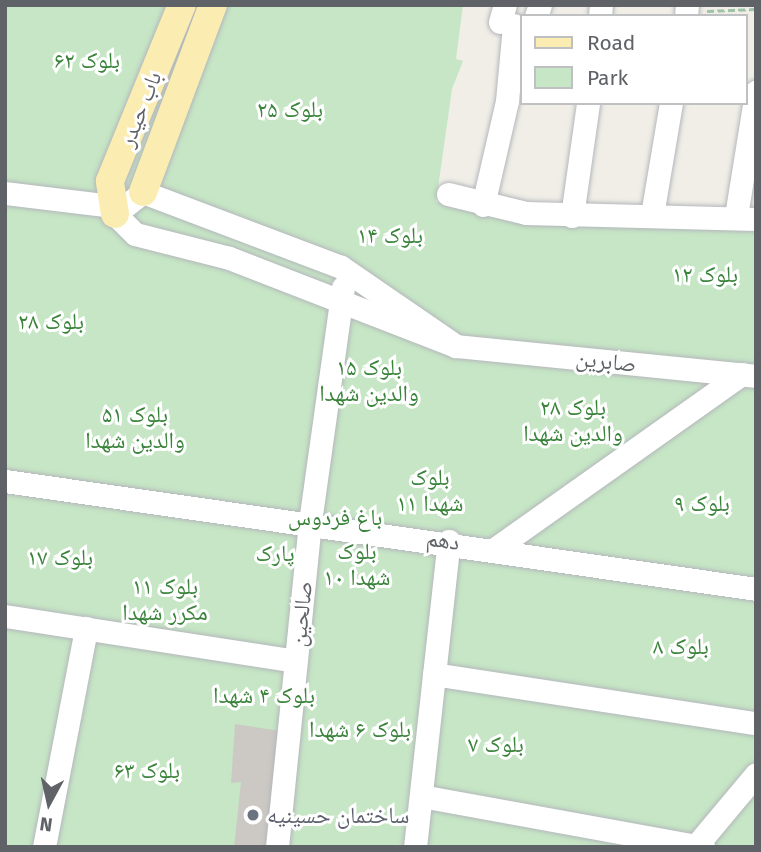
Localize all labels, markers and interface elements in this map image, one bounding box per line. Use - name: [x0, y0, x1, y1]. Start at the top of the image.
- legend: [520, 14, 747, 105]
- text: Road: [587, 30, 635, 56]
- park label: بلوک ۶۲: [54, 46, 120, 74]
- text: Park: [587, 65, 628, 91]
- street label: باب حیدر: [112, 67, 168, 151]
- park label: بلوک ۲۵: [257, 95, 323, 123]
- park label: بلوک ۱۴: [357, 221, 423, 249]
- park label: بلوک ۱۲: [672, 260, 738, 288]
- park label: بلوک ۲۸: [18, 307, 84, 335]
- street label: صابرین: [574, 344, 638, 378]
- park label: بلوک ۱۵ والدین شهدا: [319, 353, 419, 407]
- park label: بلوک ۲۸ والدین شهدا: [523, 393, 623, 447]
- park label: بلوک ۵۱ والدین شهدا: [85, 400, 185, 454]
- park label: بلوک ۱۱ شهدا: [396, 463, 464, 517]
- park label: بلوک ۹: [674, 489, 730, 517]
- park label: باغ فردوس: [288, 503, 382, 531]
- street label: دهم: [425, 524, 461, 556]
- park label: بلوک ۱۰ شهدا: [323, 537, 391, 591]
- park label: پارک: [255, 539, 295, 567]
- park label: بلوک ۱۷: [27, 543, 93, 571]
- park label: بلوک ۱۱ مکرر شهدا: [122, 572, 208, 626]
- street label: صالحین: [284, 580, 318, 648]
- park label: بلوک ۸: [653, 632, 709, 660]
- park label: بلوک ۴ شهدا: [213, 681, 315, 709]
- park label: بلوک ۶ شهدا: [309, 715, 411, 743]
- park label: بلوک ۷: [468, 730, 524, 758]
- park label: بلوک ۶۳: [114, 756, 180, 784]
- north arrow: [14, 768, 84, 838]
- place label: ساختمان حسینیه: [267, 801, 409, 829]
- marker: ساختمان حسینیه: [245, 807, 261, 823]
- text: N: [38, 812, 54, 837]

